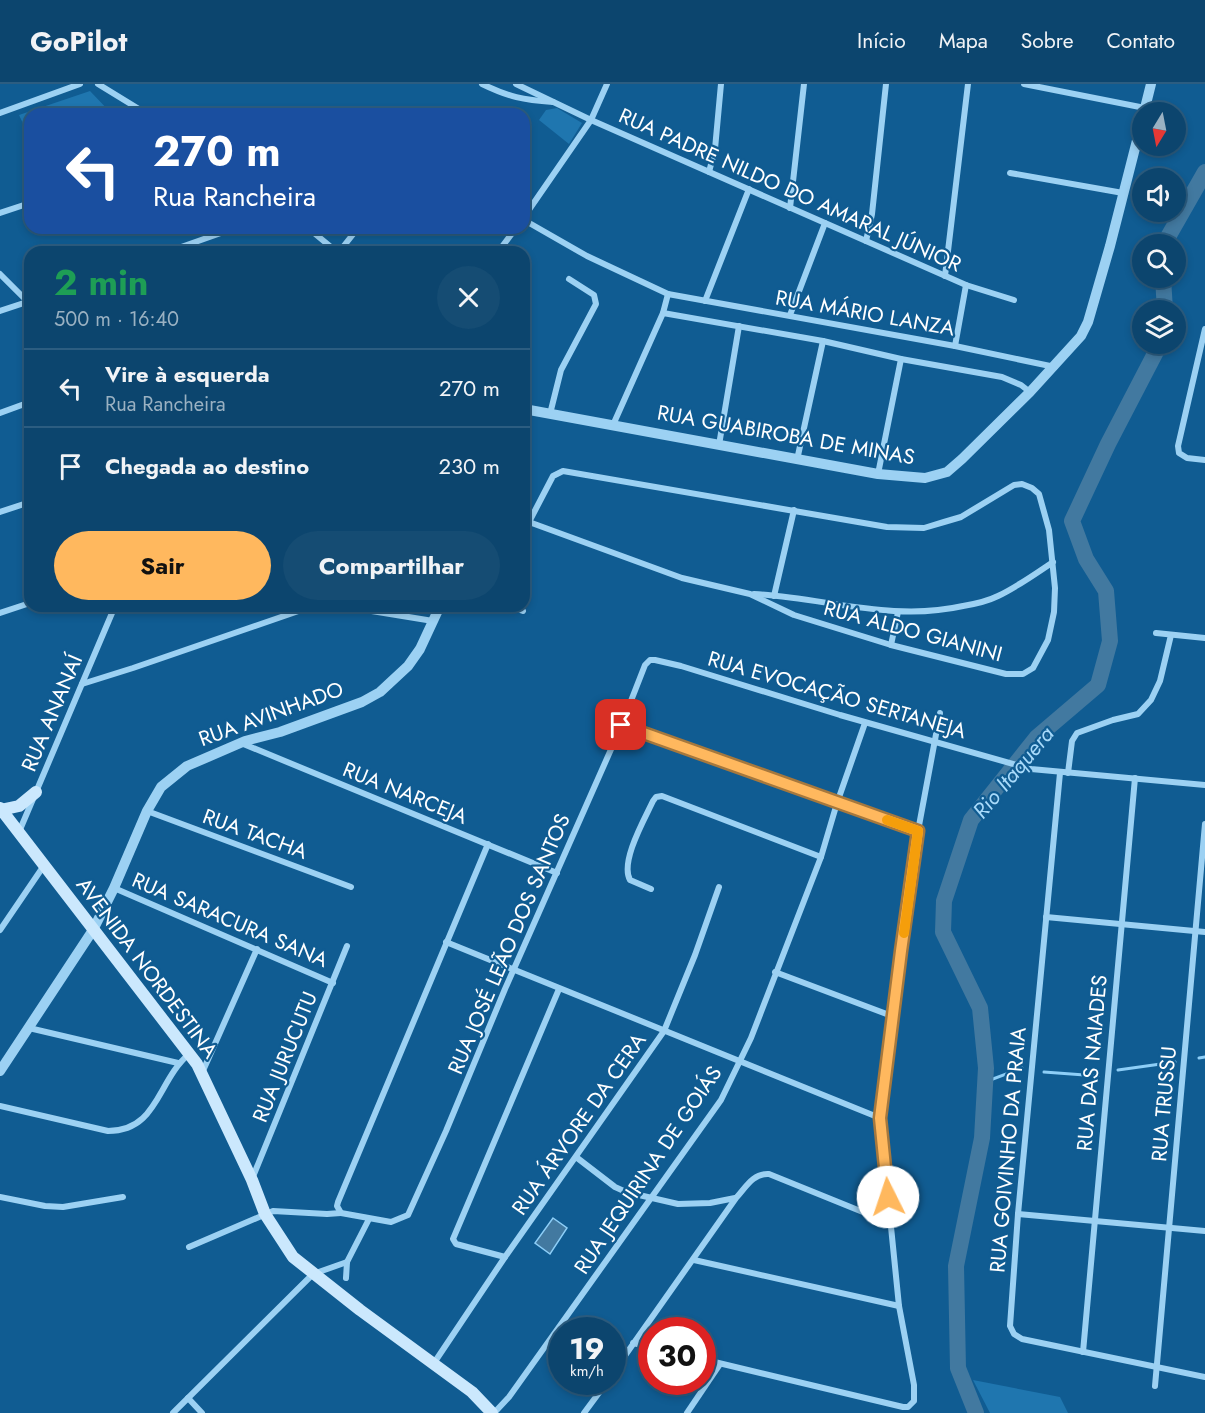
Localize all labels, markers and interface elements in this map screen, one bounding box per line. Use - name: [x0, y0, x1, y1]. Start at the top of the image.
- text: GoPilot: [30, 21, 127, 62]
- text: Início: [857, 26, 906, 56]
- text: Mapa: [939, 26, 988, 56]
- text: Sobre: [1021, 26, 1073, 56]
- text: Contato: [1106, 26, 1175, 56]
- street label: RUA PADRE NILDO DO AMARAL JÚNIOR: [614, 101, 966, 279]
- north arrow: [1132, 102, 1186, 156]
- map controls: [1132, 102, 1186, 354]
- text: 270 m: [153, 121, 281, 182]
- icon: left: [54, 132, 132, 210]
- button: sound: [1132, 168, 1186, 222]
- text: Rua Rancheira: [153, 177, 316, 216]
- button: search: [1132, 234, 1186, 288]
- text: 2 min: [54, 256, 149, 308]
- button: close: [437, 266, 500, 329]
- street label: RUA MÁRIO LANZA: [773, 282, 957, 344]
- button: layers: [1132, 300, 1186, 354]
- text: 500 m · 16:40: [54, 305, 179, 334]
- text: Vire à esquerda: [105, 358, 270, 390]
- icon: left: [54, 372, 87, 405]
- text: 270 m: [439, 372, 500, 404]
- text: Rua Rancheira: [105, 390, 226, 419]
- street label: RUA GUABIROBA DE MINAS: [655, 398, 917, 472]
- icon: arrive: [54, 450, 87, 483]
- text: Chegada ao destino: [105, 450, 309, 482]
- text: 230 m: [439, 450, 500, 482]
- button: Sair: [54, 531, 271, 600]
- button: Compartilhar: [283, 531, 500, 600]
- street label: RUA ALDO GIANINI: [820, 593, 1006, 669]
- street label: RUA EVOCAÇÃO SERTANEJA: [704, 644, 970, 746]
- street label: RUA ANANAÍ: [14, 649, 90, 776]
- street label: RUA AVINHADO: [195, 674, 347, 754]
- pin: [595, 699, 646, 750]
- icon: arrive: [604, 708, 637, 741]
- water label: Rio Itaquera: [965, 719, 1061, 825]
- street label: RUA NARCEJA: [338, 754, 472, 832]
- street label: RUA TACHA: [199, 801, 312, 867]
- street label: RUA JOSÉ LEÃO DOS SANTOS: [440, 809, 578, 1079]
- street label: RUA SARACURA SANA: [127, 865, 333, 975]
- street label: AVENIDA NORDESTINA: [69, 871, 225, 1065]
- street label: RUA DAS NAIADES: [1069, 974, 1115, 1152]
- street label: RUA JURUCUTU: [245, 987, 325, 1127]
- street label: RUA GOIVINHO DA PRAIA: [982, 1026, 1034, 1274]
- street label: RUA ÁRVORE DA CERA: [505, 1027, 653, 1221]
- street label: RUA TRUSSU: [1144, 1045, 1184, 1163]
- street label: RUA JEQUIRINA DE GOIÁS: [567, 1060, 729, 1280]
- position arrow: [856, 1165, 920, 1229]
- speed limit sign: 30: [638, 1317, 716, 1395]
- text: 19: [569, 1327, 605, 1370]
- text: km/h: [570, 1360, 604, 1382]

